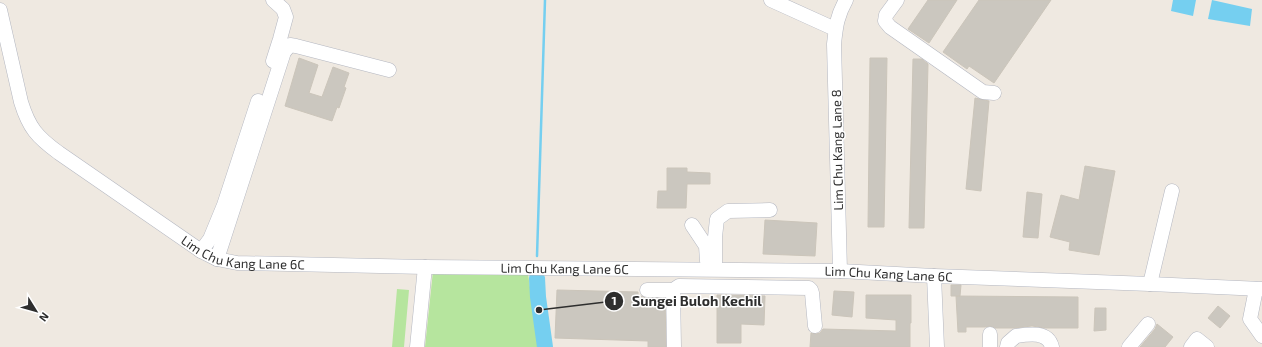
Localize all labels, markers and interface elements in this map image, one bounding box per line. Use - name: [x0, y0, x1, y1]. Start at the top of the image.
- street label: Lim Chu Kang Lane 8: [828, 89, 846, 211]
- street label: Lim Chu Kang Lane 6C: [178, 232, 305, 272]
- street label: Lim Chu Kang Lane 6C: [500, 260, 629, 277]
- street label: Lim Chu Kang Lane 6C: [824, 263, 953, 285]
- callout: Sungei Buloh Kechil: [604, 288, 770, 314]
- north arrow: [16, 291, 56, 331]
- text: Sungei Buloh Kechil: [632, 292, 762, 309]
- text: 1: [611, 293, 617, 307]
- text: N: [37, 310, 52, 324]

